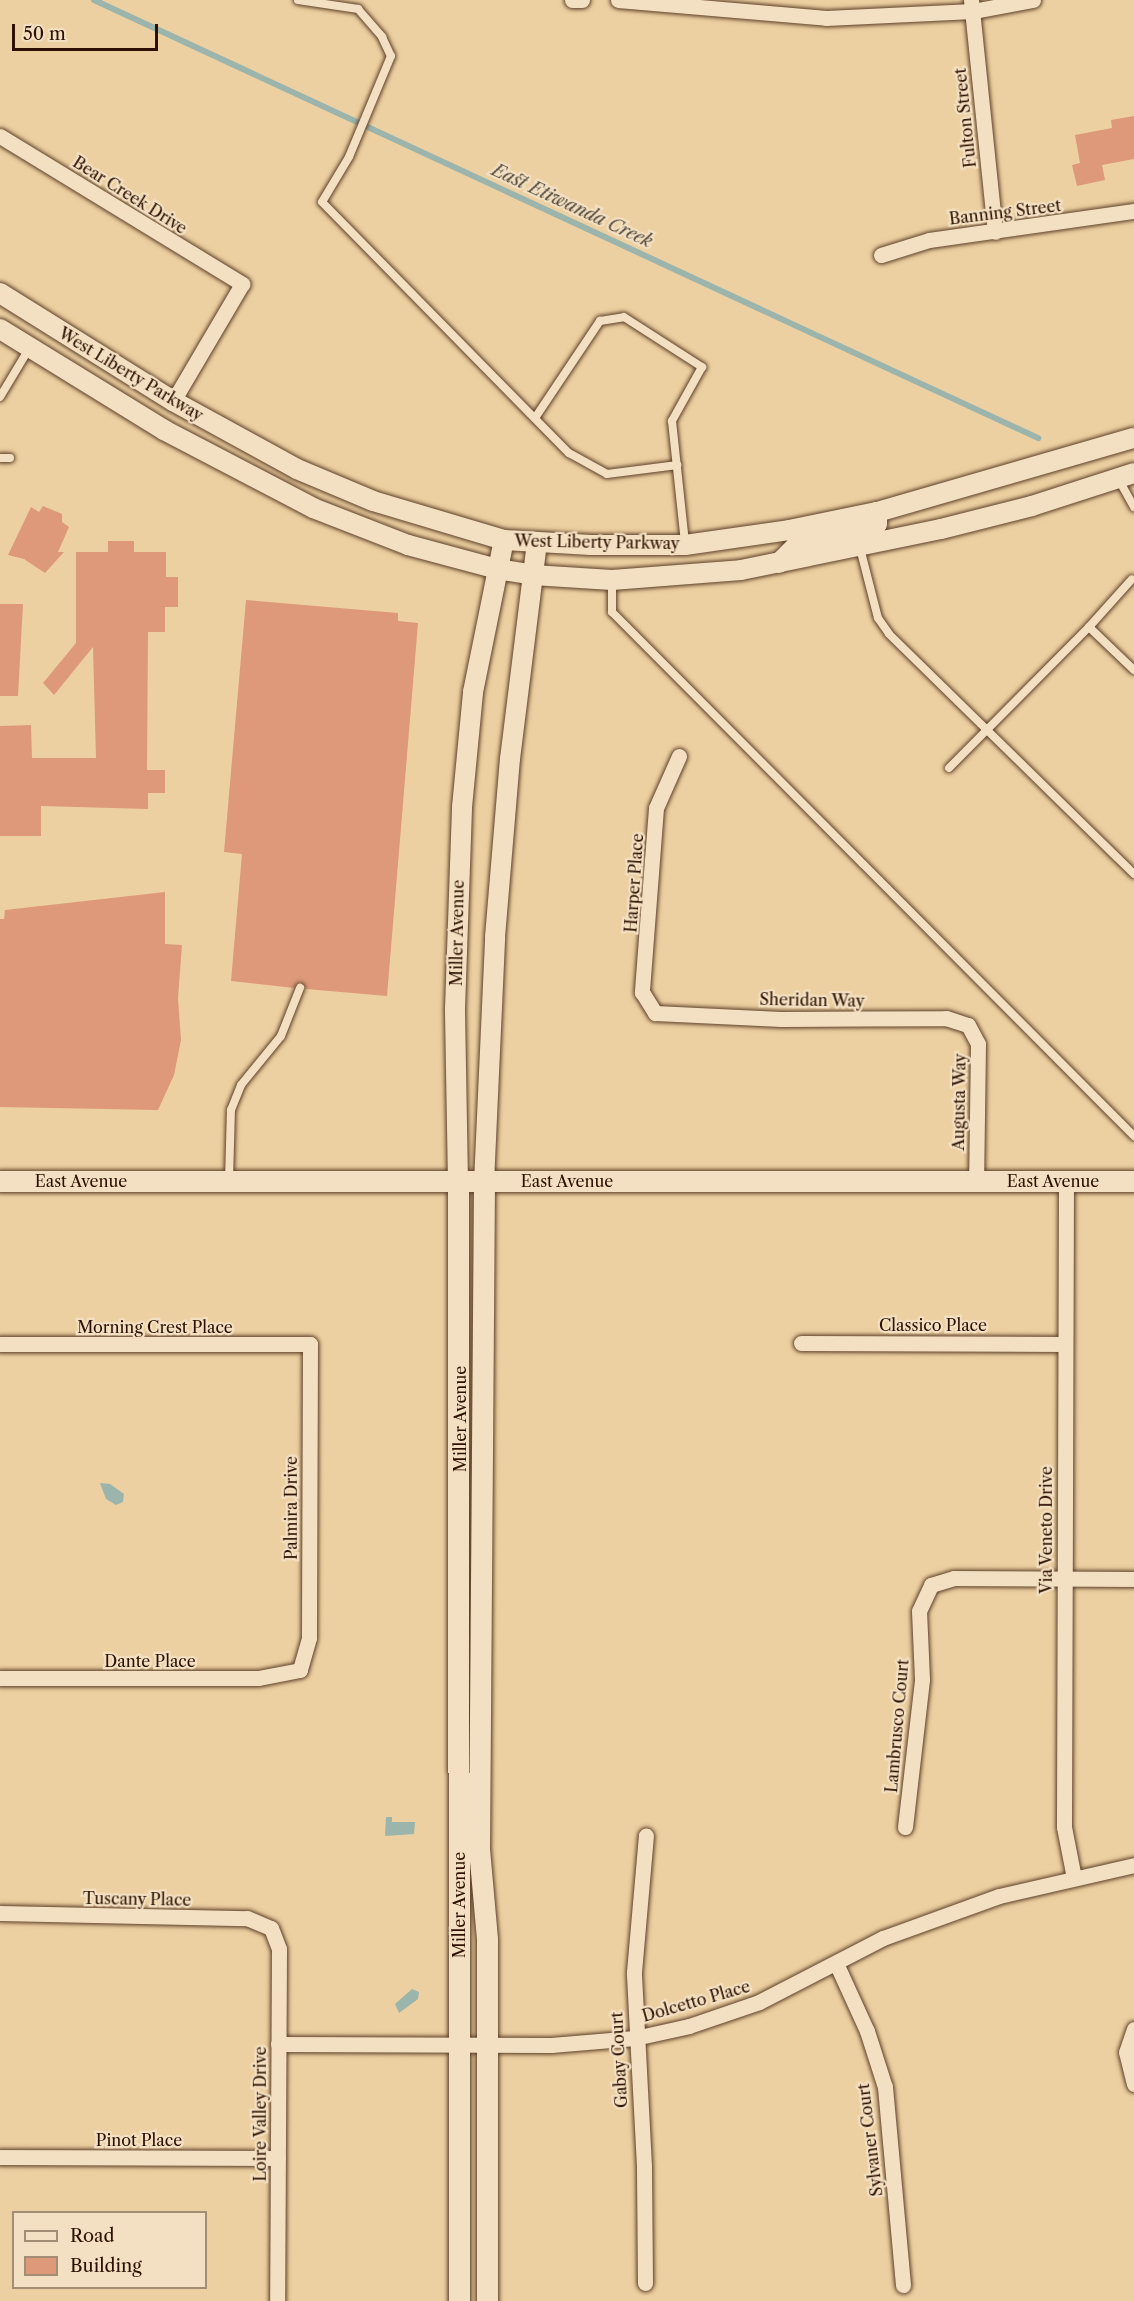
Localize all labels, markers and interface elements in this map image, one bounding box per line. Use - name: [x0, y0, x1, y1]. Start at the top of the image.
- scale bar: [15, 12, 160, 50]
- text: 50 m: [23, 23, 66, 45]
- street label: Fulton Street: [950, 67, 980, 169]
- street label: Bear Creek Drive: [69, 152, 191, 238]
- water label: East Etiwanda Creek: [488, 159, 656, 253]
- street label: Banning Street: [948, 196, 1062, 228]
- street label: West Liberty Parkway: [55, 323, 207, 425]
- street label: West Liberty Parkway: [514, 531, 680, 553]
- street label: Harper Place: [621, 833, 647, 933]
- street label: Miller Avenue: [446, 879, 468, 987]
- street label: Sheridan Way: [759, 989, 865, 1011]
- street label: Augusta Way: [949, 1053, 969, 1151]
- street label: East Avenue: [34, 1171, 128, 1191]
- street label: East Avenue: [520, 1171, 614, 1191]
- street label: East Avenue: [1006, 1171, 1100, 1191]
- street label: Classico Place: [879, 1315, 987, 1335]
- street label: Morning Crest Place: [77, 1317, 233, 1337]
- street label: Miller Avenue: [450, 1365, 470, 1473]
- street label: Palmira Drive: [281, 1456, 301, 1560]
- street label: Via Veneto Drive: [1036, 1466, 1056, 1594]
- street label: Dante Place: [104, 1651, 196, 1671]
- street label: Lambrusco Court: [882, 1658, 912, 1794]
- street label: Miller Avenue: [449, 1851, 469, 1959]
- street label: Tuscany Place: [82, 1888, 192, 1910]
- street label: Dolcetto Place: [640, 1976, 752, 2026]
- street label: Gabay Court: [607, 2011, 631, 2109]
- street label: Loire Valley Drive: [250, 2046, 270, 2182]
- street label: Sylvaner Court: [854, 2082, 886, 2198]
- street label: Pinot Place: [96, 2130, 182, 2150]
- legend: [12, 2211, 207, 2289]
- text: Road: [70, 2225, 115, 2247]
- text: Building: [70, 2255, 142, 2277]

